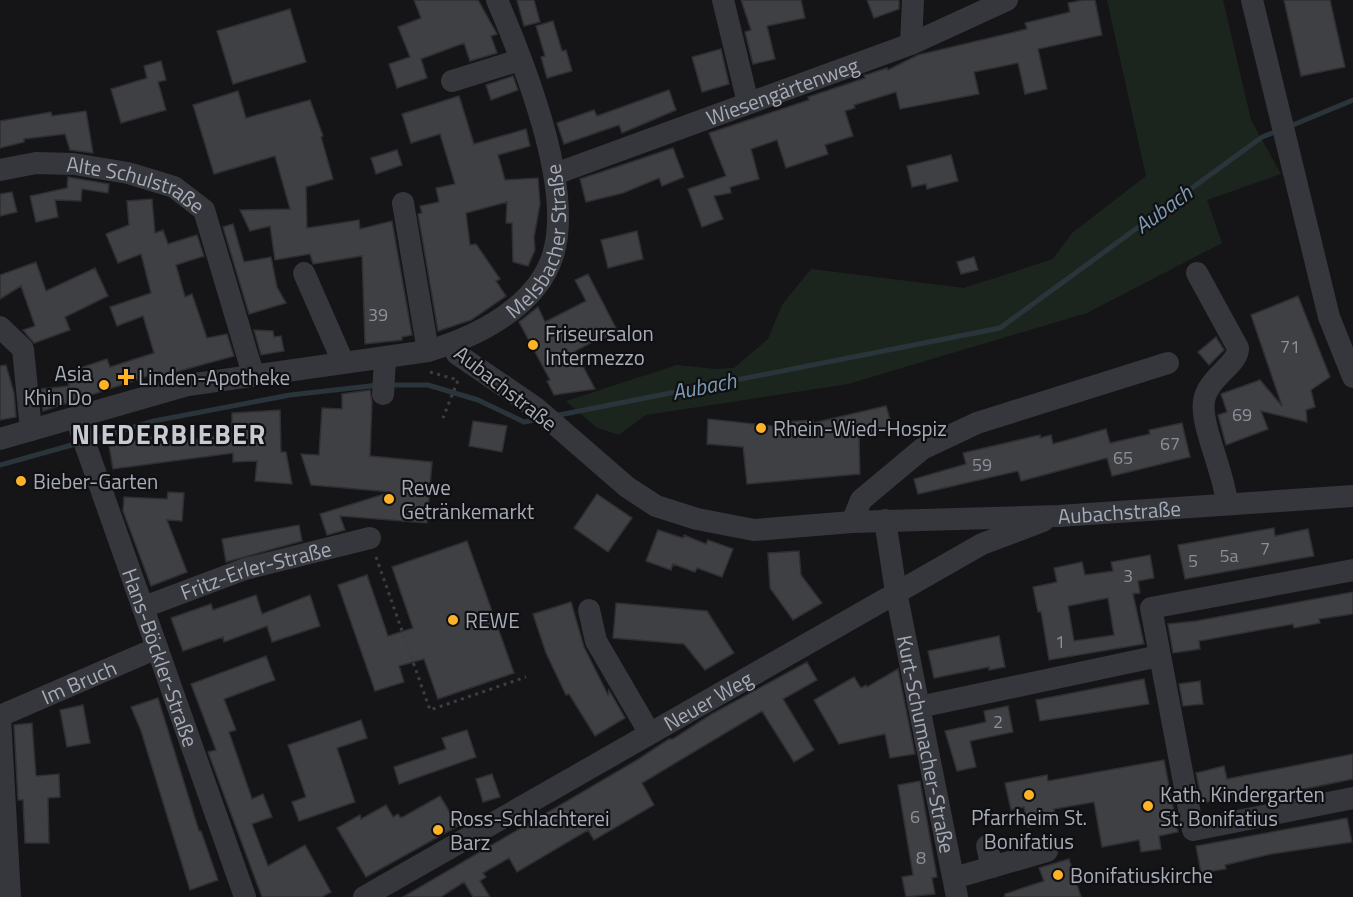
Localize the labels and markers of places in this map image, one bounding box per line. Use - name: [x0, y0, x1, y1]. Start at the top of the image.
- place label: Friseursalon Intermezzo: [545, 317, 654, 373]
- marker: Friseursalon Intermezzo: [526, 338, 540, 352]
- place label: Asia Khin Do: [24, 357, 92, 413]
- place label: Linden-Apotheke: [138, 361, 290, 393]
- marker: Linden-Apotheke: [119, 370, 133, 384]
- marker: Asia Khin Do: [97, 378, 111, 392]
- place label: Rhein-Wied-Hospiz: [773, 412, 947, 444]
- marker: Rhein-Wied-Hospiz: [754, 421, 768, 435]
- place label: Bieber-Garten: [33, 465, 158, 497]
- place label: Rewe Getränkemarkt: [401, 471, 535, 527]
- marker: Bieber-Garten: [14, 474, 28, 488]
- marker: Rewe Getränkemarkt: [382, 492, 396, 506]
- place label: REWE: [465, 604, 520, 636]
- marker: REWE: [446, 613, 460, 627]
- place label: Kath. Kindergarten St. Bonifatius: [1160, 778, 1325, 834]
- marker: Pfarrheim St. Bonifatius: [1022, 788, 1036, 802]
- marker: Kath. Kindergarten St. Bonifatius: [1141, 799, 1155, 813]
- place label: Pfarrheim St. Bonifatius: [971, 801, 1087, 857]
- place label: Ross-Schlachterei Barz: [450, 802, 610, 858]
- marker: Ross-Schlachterei Barz: [431, 823, 445, 837]
- place label: Bonifatiuskirche: [1070, 859, 1213, 891]
- marker: Bonifatiuskirche: [1051, 868, 1065, 882]

